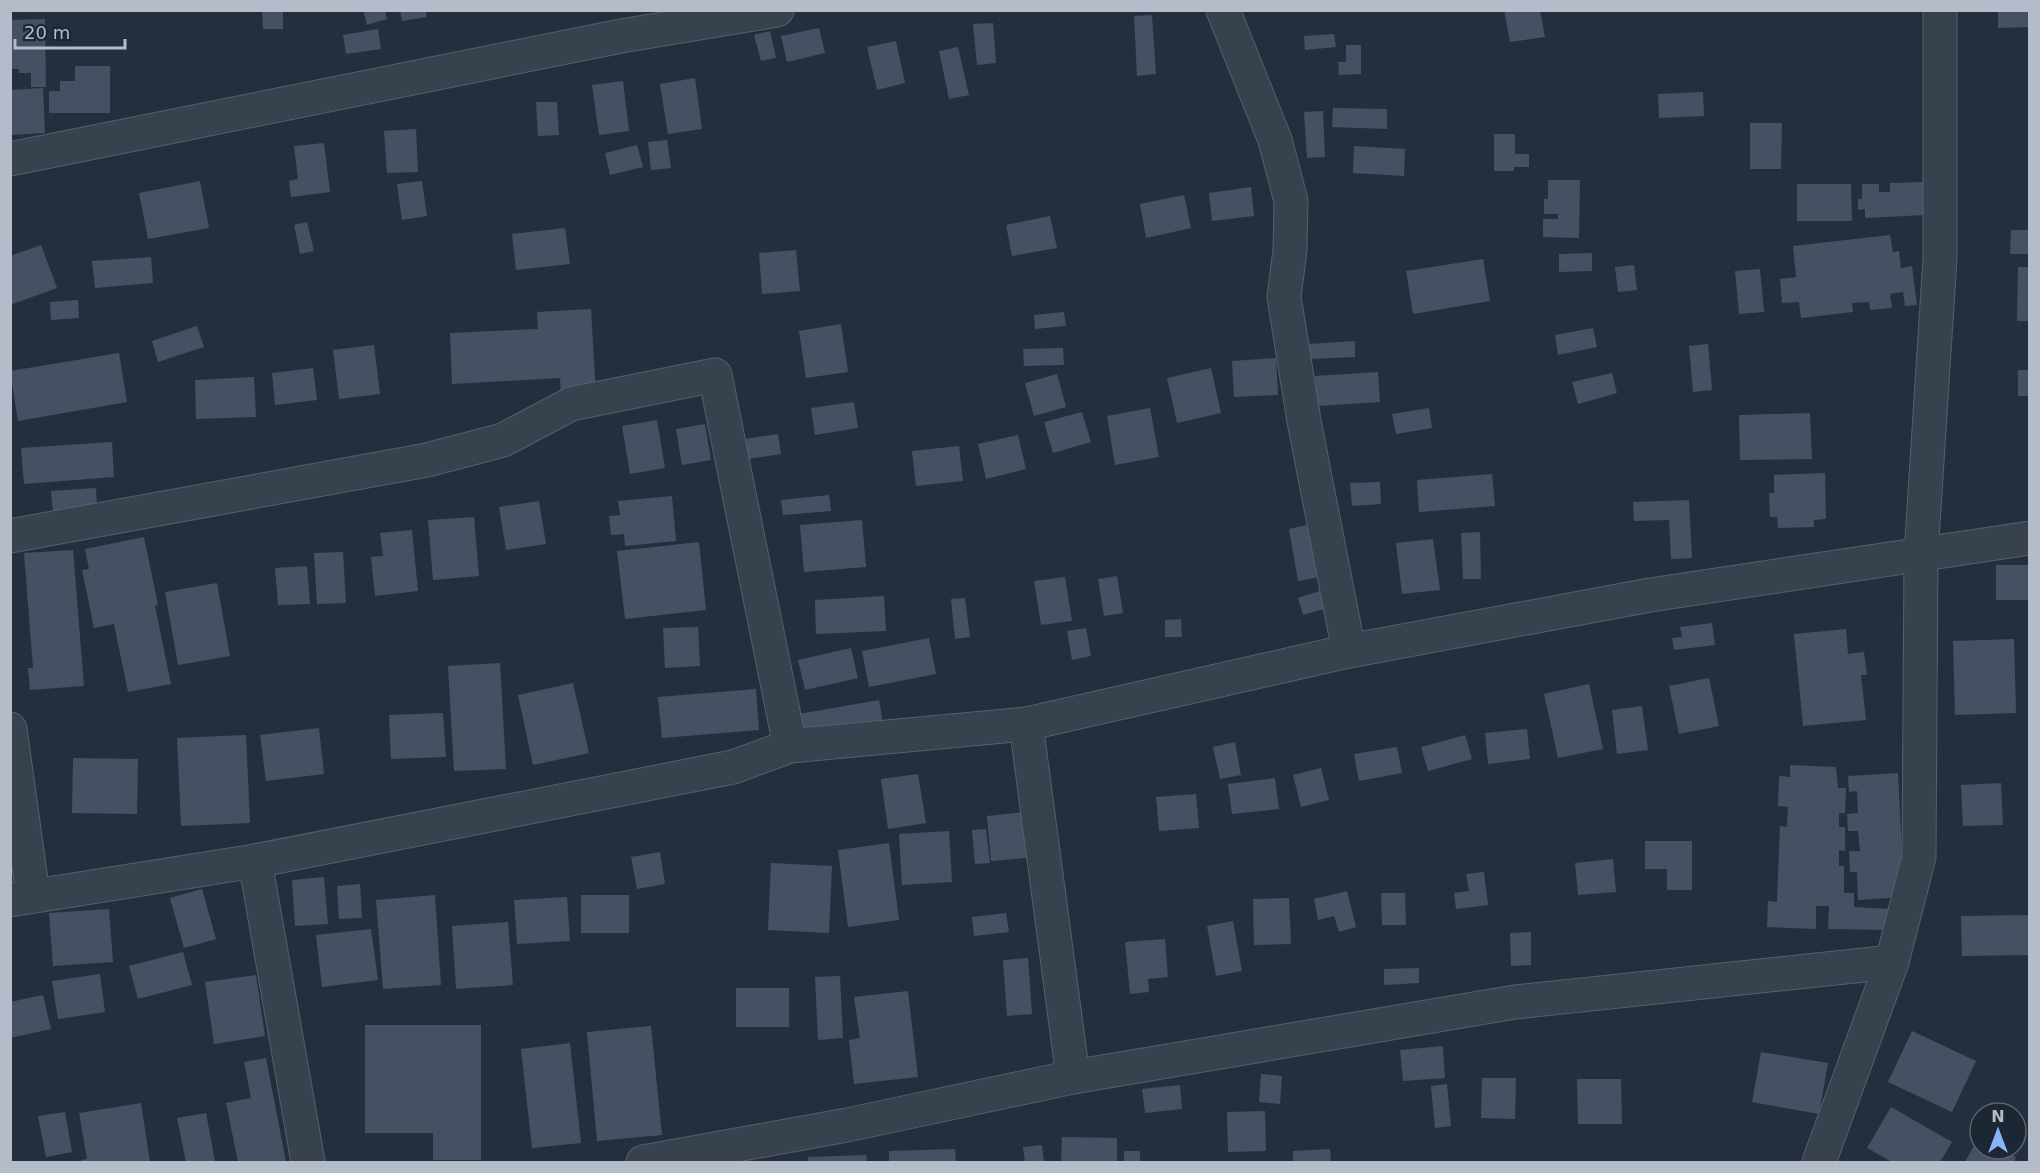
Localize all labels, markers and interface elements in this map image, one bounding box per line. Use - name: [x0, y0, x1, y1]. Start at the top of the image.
- scale bar: [15, 12, 124, 50]
- text: 20 m: [24, 22, 70, 43]
- north arrow: [1968, 1101, 2028, 1161]
- text: N: [1991, 1107, 2005, 1126]

